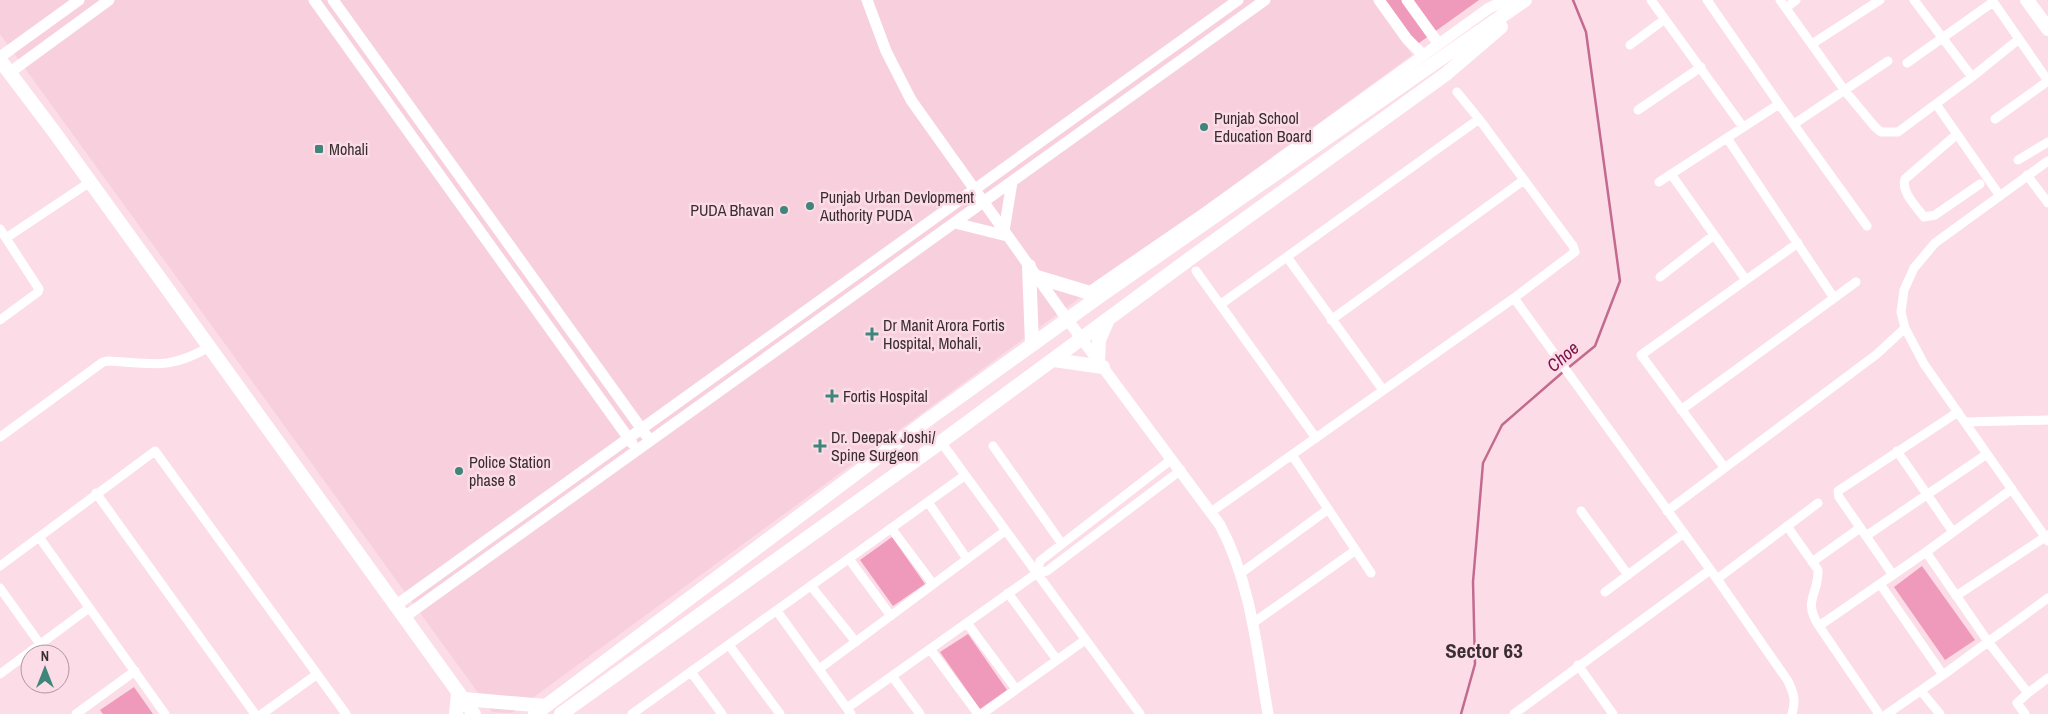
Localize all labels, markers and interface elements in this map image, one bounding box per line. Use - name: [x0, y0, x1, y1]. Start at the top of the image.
- place label: Punjab School Education Board: [1214, 107, 1312, 147]
- marker: Punjab School Education Board: [1198, 121, 1210, 133]
- place label: Mohali: [329, 138, 368, 160]
- marker: Mohali: [313, 143, 325, 155]
- place label: Punjab Urban Devlopment Authority PUDA: [819, 186, 974, 226]
- place label: PUDA Bhavan: [690, 199, 774, 221]
- marker: Punjab Urban Devlopment Authority PUDA: [804, 200, 816, 212]
- marker: PUDA Bhavan: [778, 204, 790, 216]
- place label: Dr Manit Arora Fortis Hospital, Mohali,: [883, 314, 1005, 354]
- marker: Dr Manit Arora Fortis Hospital, Mohali,: [865, 327, 879, 341]
- water label: Choe: [1541, 336, 1584, 378]
- place label: Fortis Hospital: [843, 385, 928, 407]
- marker: Fortis Hospital: [825, 389, 839, 403]
- place label: Dr. Deepak Joshi/ Spine Surgeon: [831, 426, 936, 466]
- marker: Dr. Deepak Joshi/ Spine Surgeon: [813, 439, 827, 453]
- place label: Police Station phase 8: [469, 451, 551, 491]
- marker: Police Station phase 8: [453, 465, 465, 477]
- district label: Sector 63: [1445, 636, 1523, 665]
- north arrow: [20, 644, 70, 694]
- text: N: [41, 647, 49, 665]

